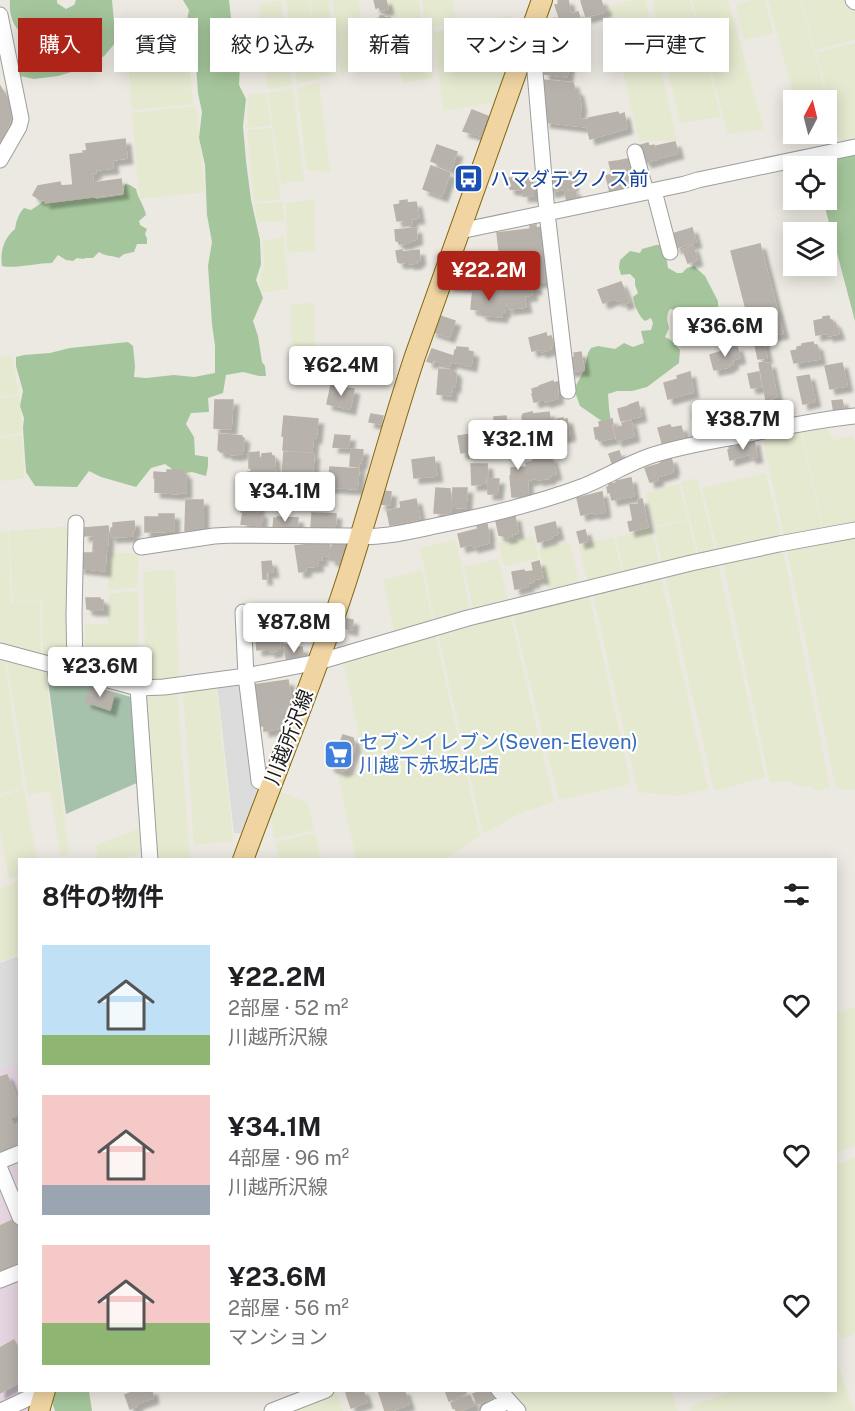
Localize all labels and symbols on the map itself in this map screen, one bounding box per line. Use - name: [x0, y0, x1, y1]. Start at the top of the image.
- north arrow: [783, 90, 837, 144]
- bus stop icon: ハマダテクノス前: [453, 163, 485, 195]
- place label: ハマダテクノス前: [490, 167, 649, 191]
- pin: ¥22.2M: [440, 251, 538, 302]
- pin: ¥36.6M: [676, 307, 774, 358]
- pin: ¥62.4M: [292, 346, 390, 397]
- pin: ¥38.7M: [694, 400, 792, 451]
- pin: ¥32.1M: [469, 420, 567, 471]
- pin: ¥34.1M: [236, 472, 334, 523]
- pin: ¥87.8M: [245, 603, 343, 654]
- pin: ¥23.6M: [51, 647, 149, 698]
- street label: 川越所沢線: [260, 686, 318, 788]
- place label: セブンイレブン(Seven-Eleven) 川越下赤坂北店: [359, 730, 638, 777]
- supermarket icon: セブンイレブン(Seven-Eleven) 川越下赤坂北店: [322, 738, 354, 770]

